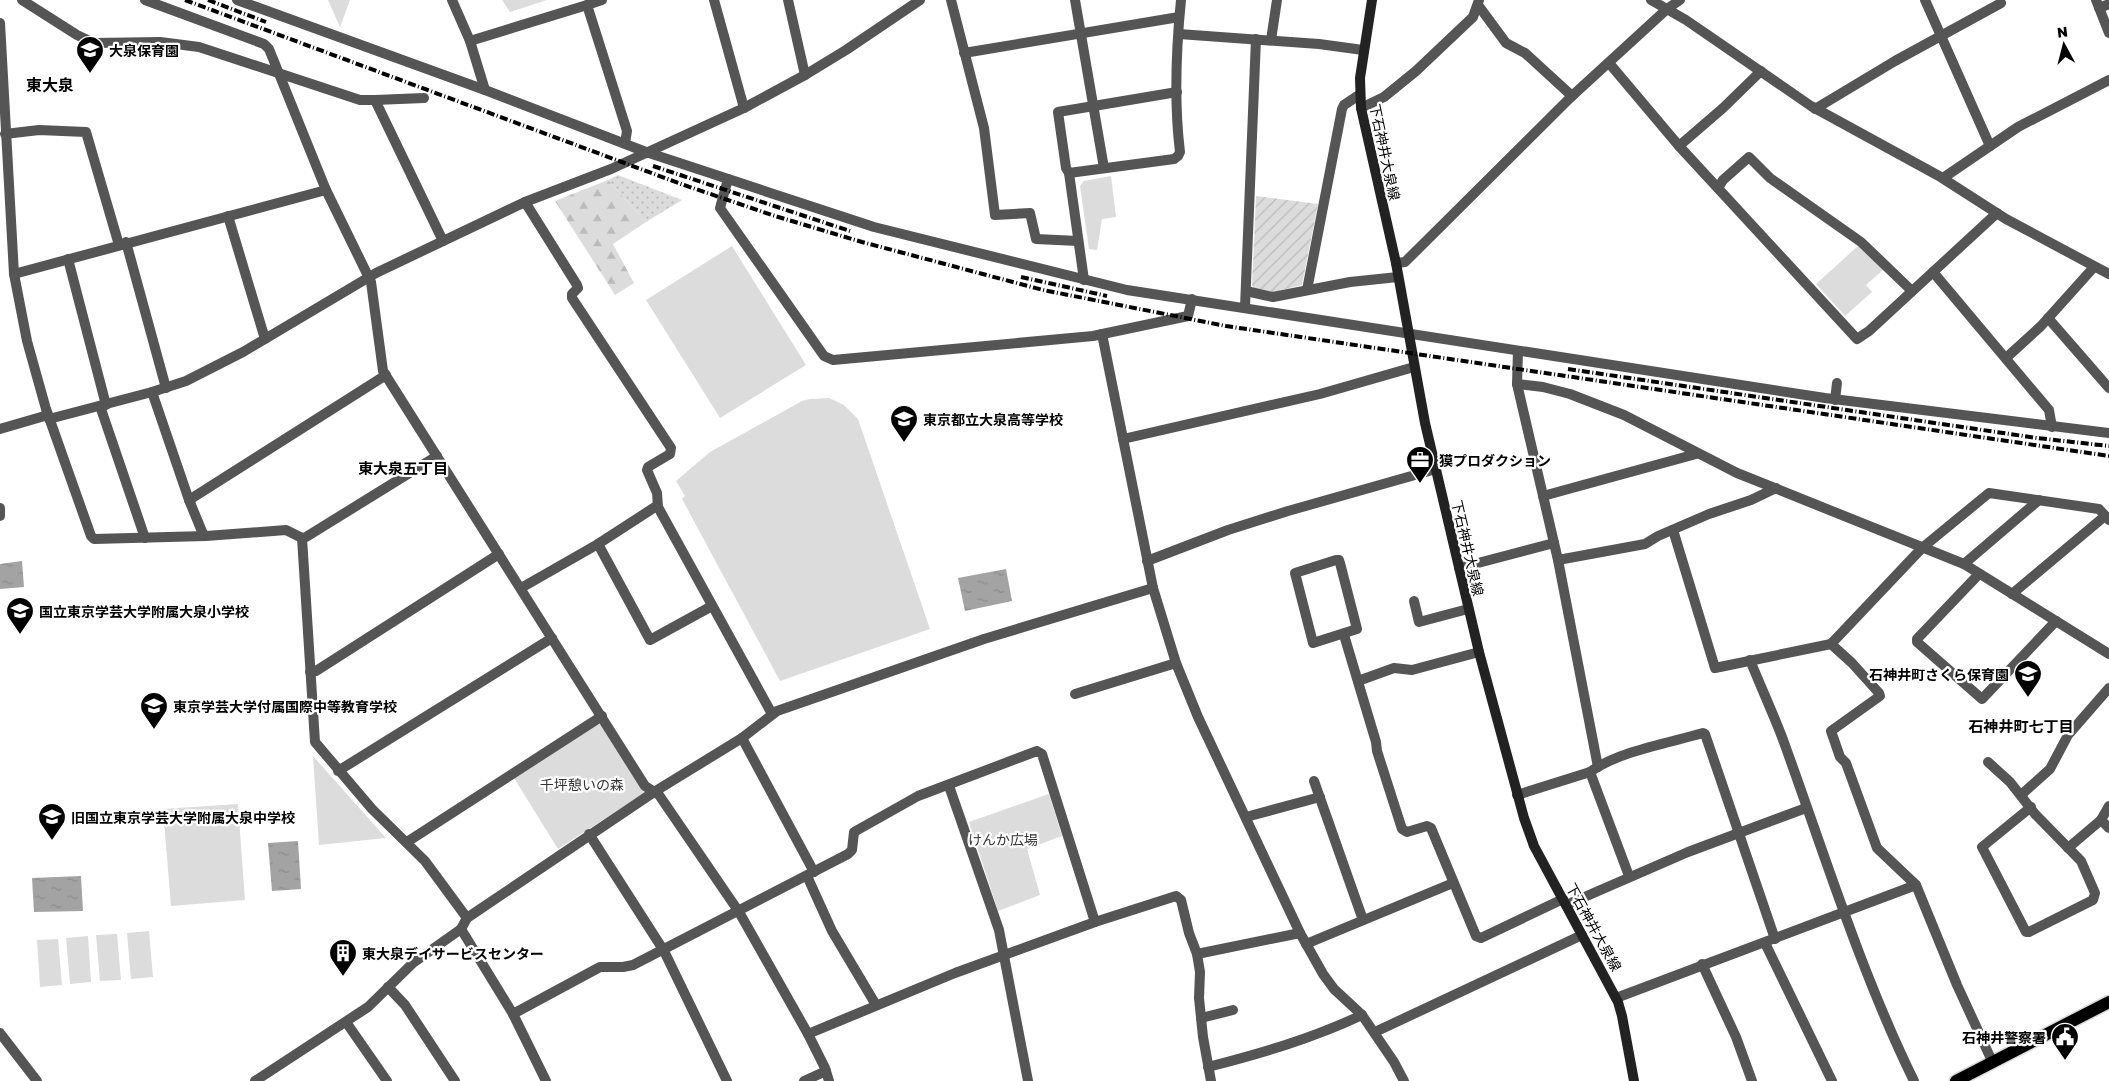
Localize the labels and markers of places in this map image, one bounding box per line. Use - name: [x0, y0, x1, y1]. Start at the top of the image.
- school or university icon: 大泉保育園: [75, 35, 105, 74]
- place label: 大泉保育園: [109, 42, 179, 59]
- school or university icon: 東京都立大泉高等学校: [889, 404, 919, 443]
- place label: 東京都立大泉高等学校: [923, 411, 1063, 428]
- office icon: 獏プロダクション: [1405, 445, 1435, 484]
- place label: 獏プロダクション: [1439, 452, 1551, 469]
- school or university icon: 国立東京学芸大学附属大泉小学校: [5, 596, 35, 635]
- place label: 国立東京学芸大学附属大泉小学校: [39, 603, 249, 620]
- school or university icon: 石神井町さくら保育園: [2013, 659, 2043, 698]
- place label: 石神井町さくら保育園: [1869, 666, 2009, 683]
- school or university icon: 東京学芸大学付属国際中等教育学校: [139, 691, 169, 730]
- place label: 東京学芸大学付属国際中等教育学校: [173, 698, 397, 715]
- school or university icon: 旧国立東京学芸大学附属大泉中学校: [37, 802, 67, 841]
- place label: 旧国立東京学芸大学附属大泉中学校: [71, 809, 295, 826]
- building icon: 東大泉デイサービスセンター: [328, 938, 358, 977]
- place label: 東大泉デイサービスセンター: [362, 945, 544, 962]
- public building icon: 石神井警察署: [2050, 1022, 2080, 1061]
- place label: 石神井警察署: [1962, 1029, 2046, 1046]

